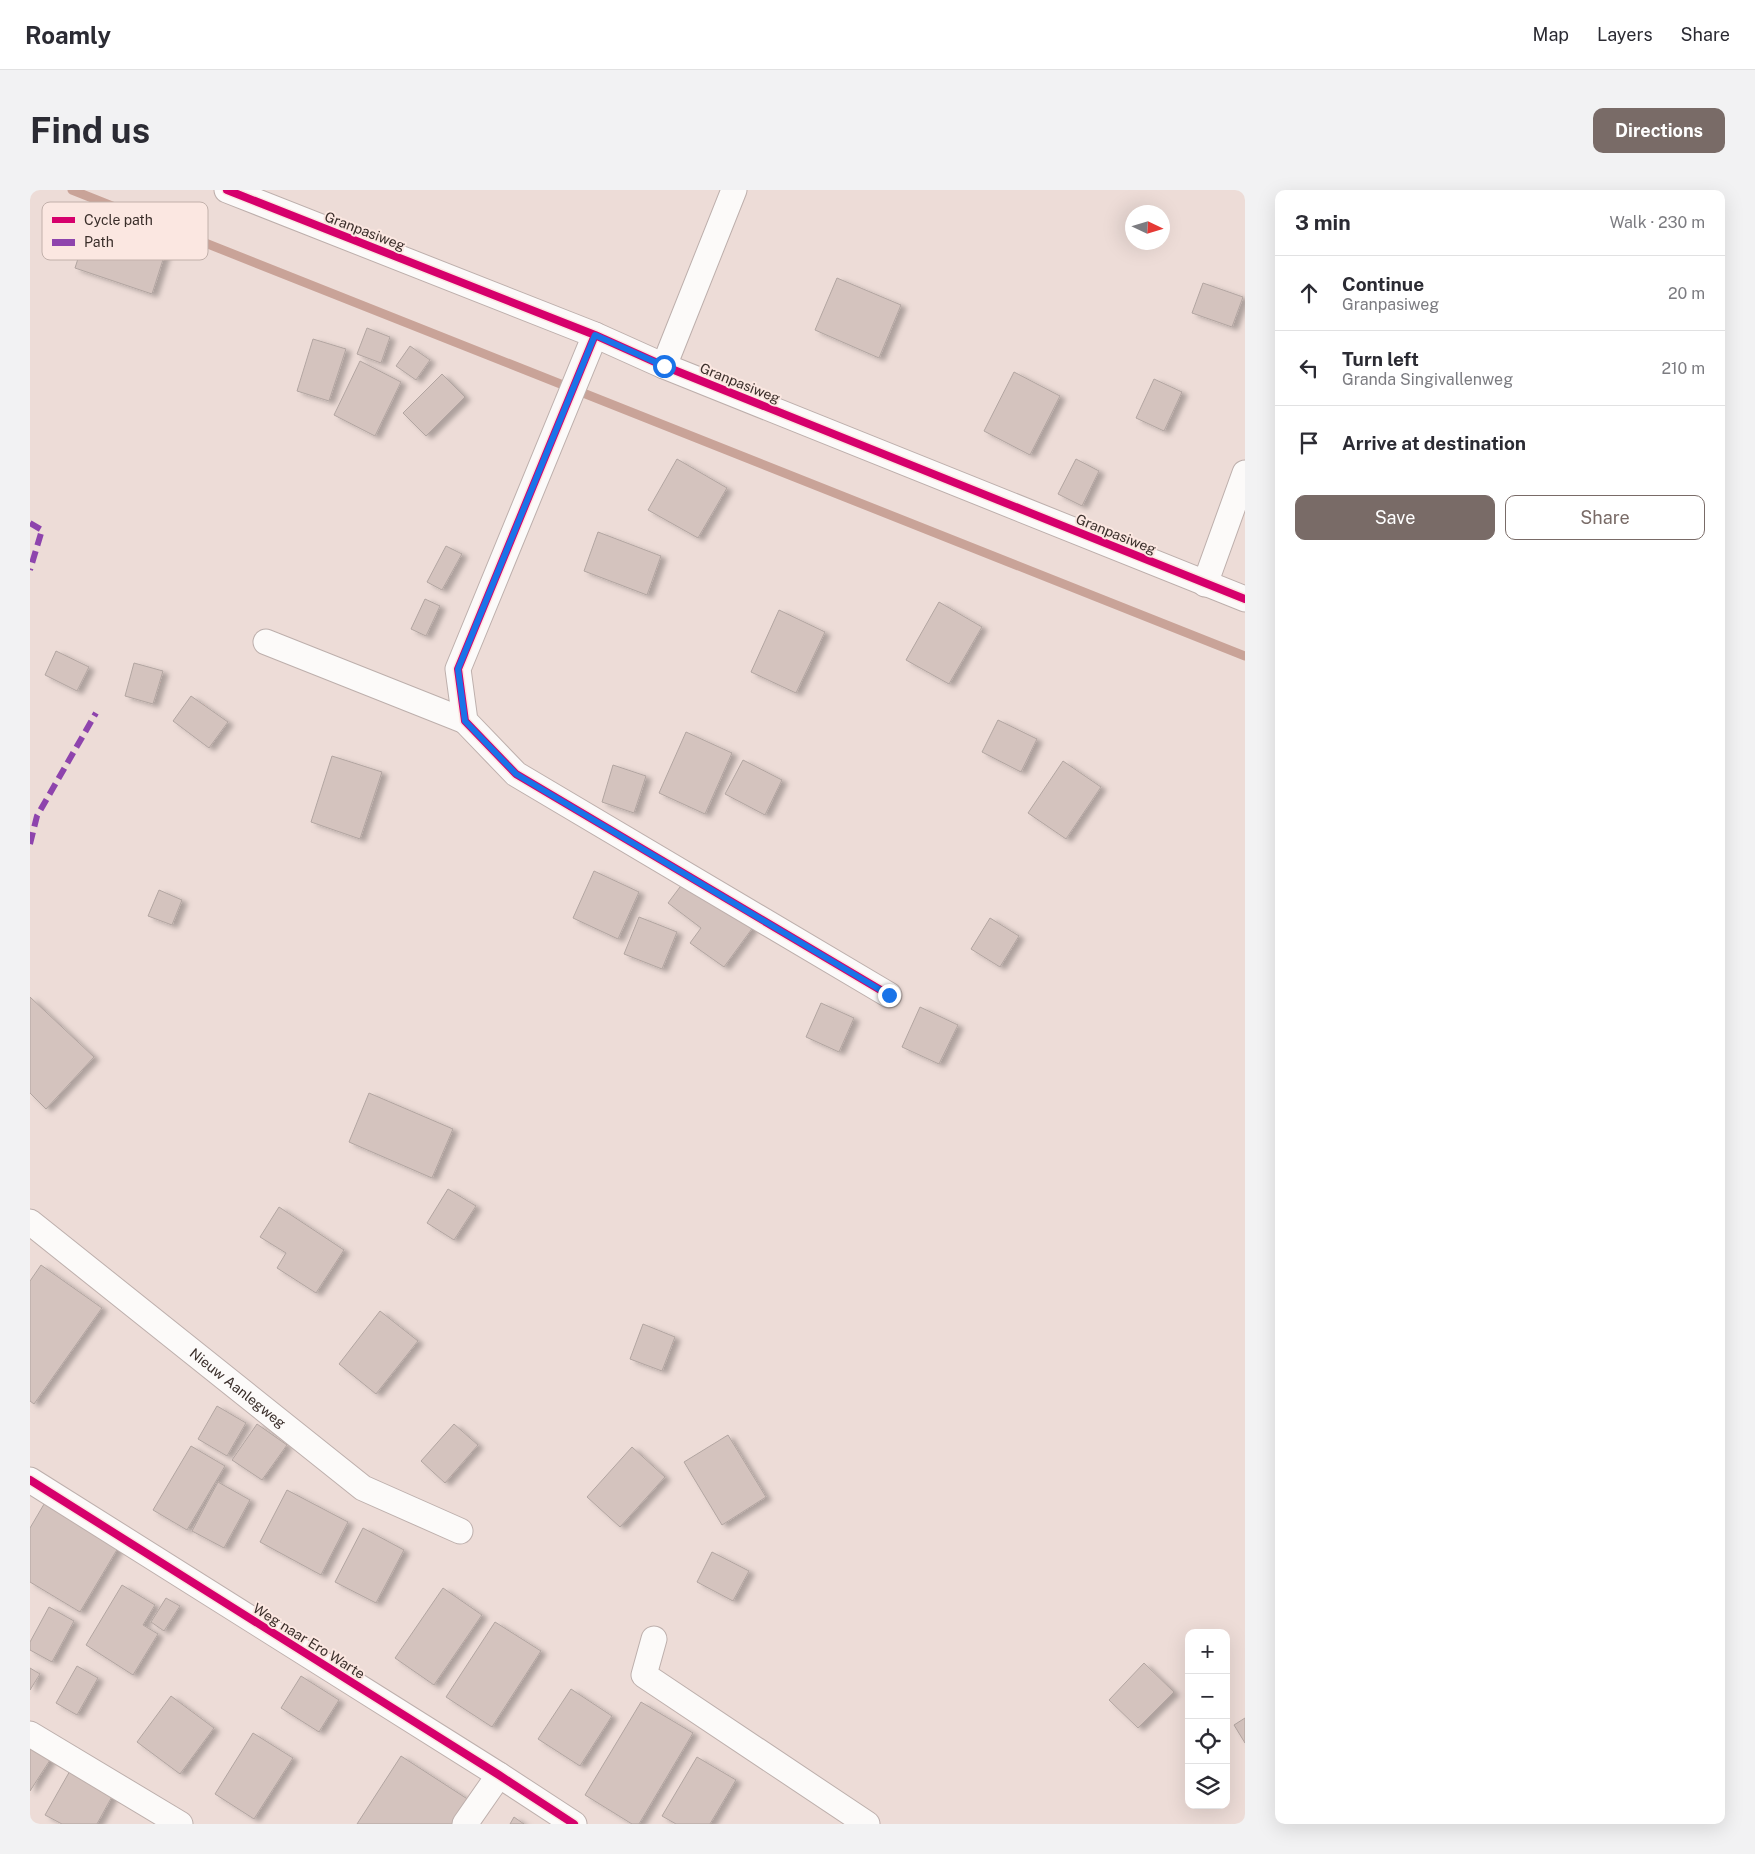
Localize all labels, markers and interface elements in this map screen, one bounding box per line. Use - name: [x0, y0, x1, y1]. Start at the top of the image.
- text: Roamly: [25, 21, 111, 49]
- text: Map: [1533, 24, 1569, 45]
- text: Layers: [1597, 24, 1653, 45]
- text: Share: [1681, 24, 1730, 45]
- button: Directions: [1593, 108, 1725, 153]
- text: Find us: [30, 110, 150, 151]
- legend: [42, 202, 208, 260]
- north arrow: [1125, 205, 1170, 250]
- street label: Granpasiweg: [322, 208, 408, 254]
- text: 3 min: [1295, 210, 1351, 235]
- text: Cycle path: [84, 212, 153, 228]
- text: Walk · 230 m: [1609, 213, 1705, 232]
- text: Path: [84, 234, 114, 250]
- text: Continue: [1342, 273, 1424, 295]
- icon: ahead: [1295, 279, 1323, 307]
- text: 20 m: [1668, 284, 1705, 303]
- text: Granpasiweg: [1342, 295, 1439, 314]
- text: Turn left: [1342, 348, 1419, 370]
- icon: left: [1295, 354, 1323, 382]
- route start: [653, 355, 676, 378]
- text: 210 m: [1661, 359, 1705, 378]
- street label: Granpasiweg: [698, 360, 783, 406]
- text: Granda Singivallenweg: [1342, 370, 1513, 389]
- icon: arrive: [1295, 429, 1323, 457]
- text: Arrive at destination: [1342, 432, 1526, 454]
- button: Save: [1295, 495, 1495, 540]
- button: Share: [1505, 495, 1705, 540]
- street label: Granpasiweg: [1074, 511, 1159, 557]
- route end: [878, 984, 901, 1007]
- street label: Nieuw Aanlegweg: [187, 1345, 289, 1431]
- street label: Weg naar Ero Warte: [250, 1600, 368, 1682]
- map controls: [1185, 1629, 1230, 1809]
- button: +: [1185, 1629, 1230, 1674]
- button: −: [1185, 1674, 1230, 1719]
- button: locate: [1185, 1719, 1230, 1764]
- button: layers: [1185, 1764, 1230, 1809]

